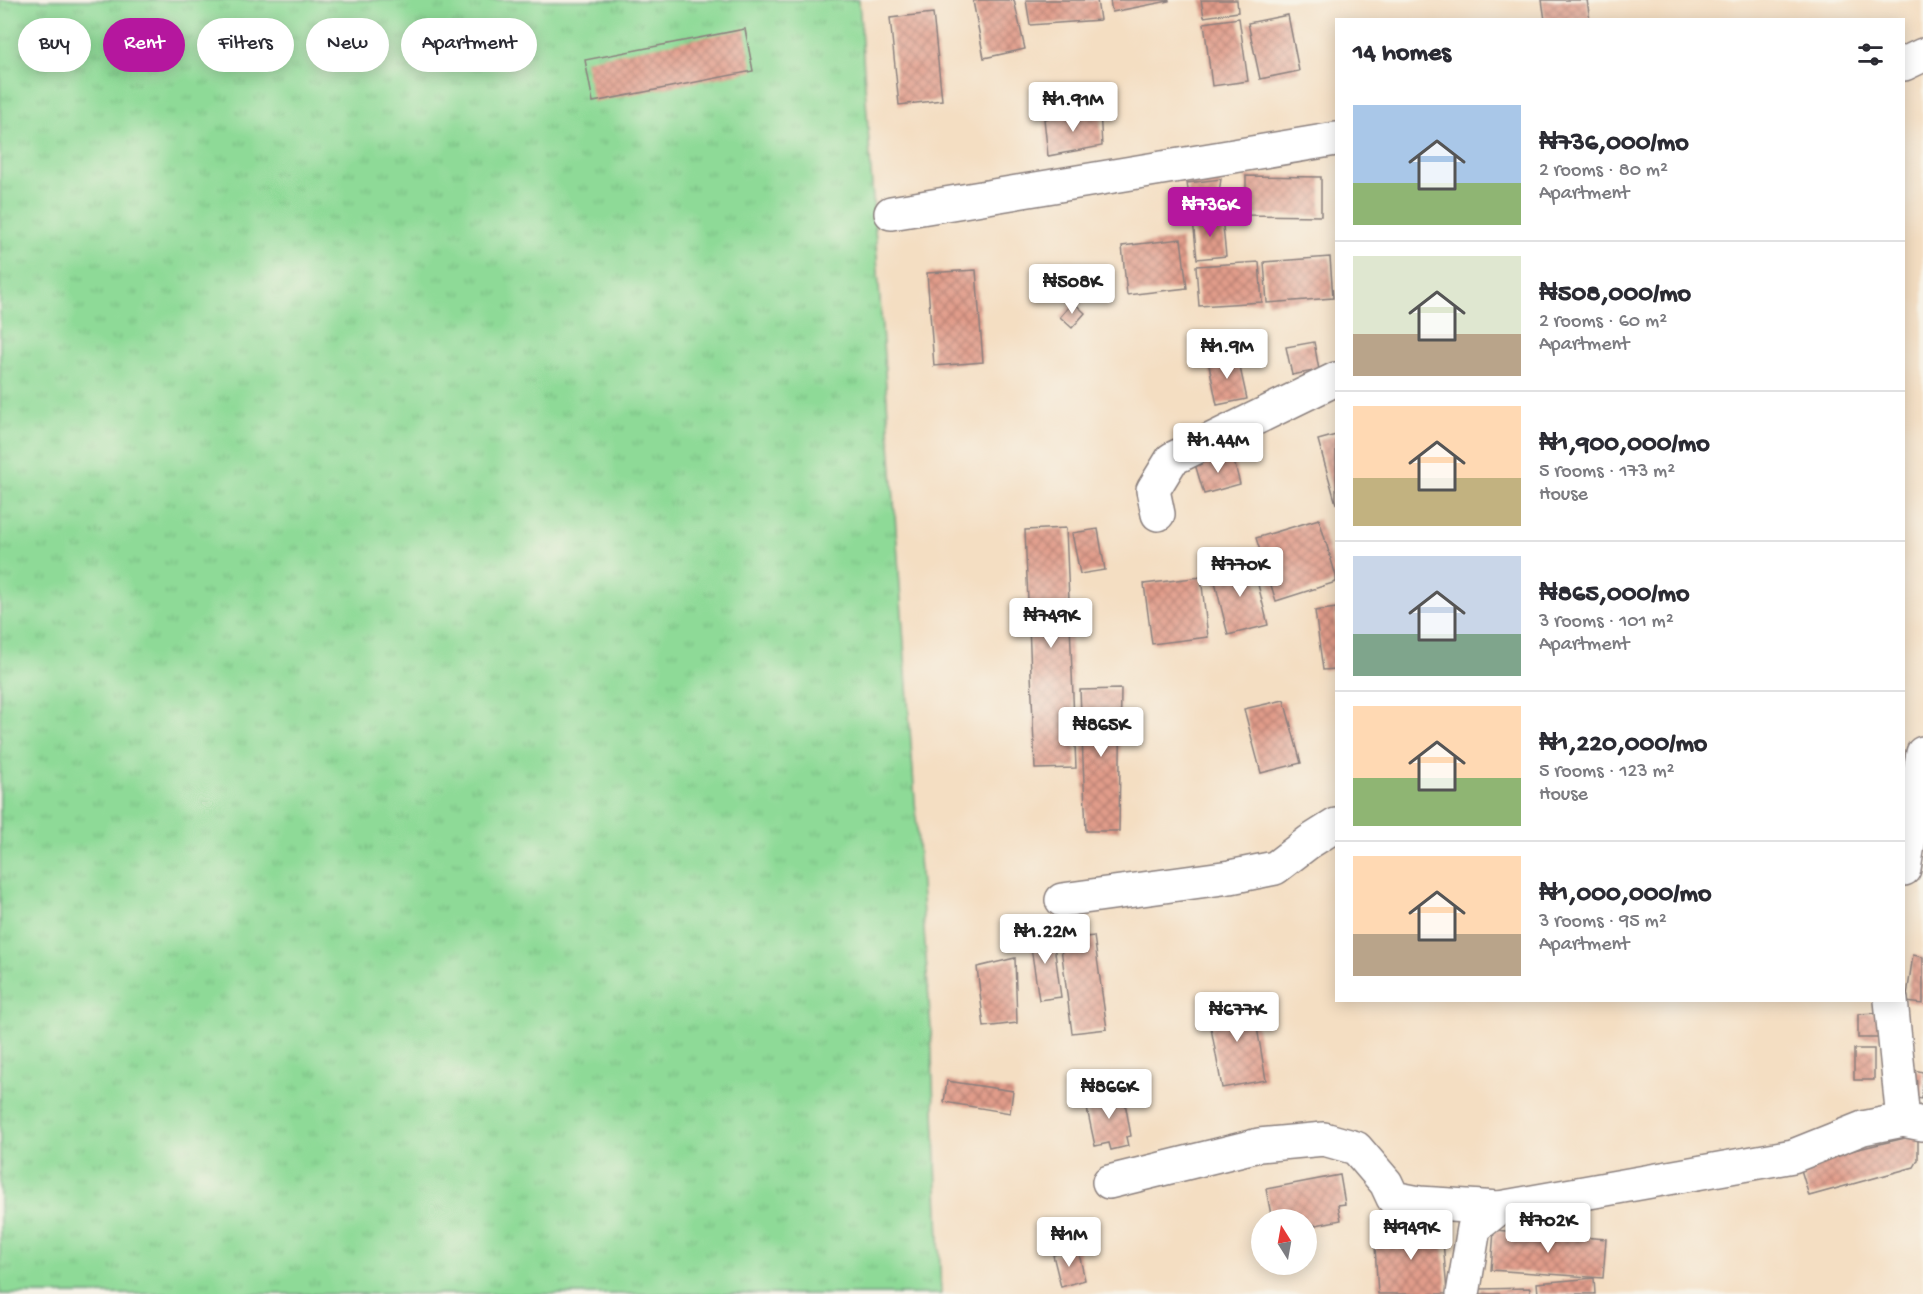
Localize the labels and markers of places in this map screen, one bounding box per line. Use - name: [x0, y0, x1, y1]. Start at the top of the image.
- pin: ₦1.91M: [1024, 82, 1122, 133]
- pin: ₦736K: [1168, 187, 1252, 238]
- pin: ₦508K: [1030, 264, 1114, 315]
- pin: ₦1.9M: [1185, 329, 1269, 380]
- pin: ₦1.44M: [1169, 423, 1267, 474]
- pin: ₦770K: [1198, 547, 1282, 598]
- pin: ₦749K: [1009, 598, 1093, 649]
- pin: ₦865K: [1059, 707, 1143, 758]
- pin: ₦1.22M: [996, 914, 1094, 965]
- pin: ₦677K: [1195, 992, 1279, 1043]
- pin: ₦866K: [1067, 1069, 1151, 1120]
- pin: ₦702K: [1506, 1203, 1590, 1254]
- pin: ₦949K: [1369, 1210, 1453, 1261]
- pin: ₦1M: [1040, 1217, 1098, 1268]

